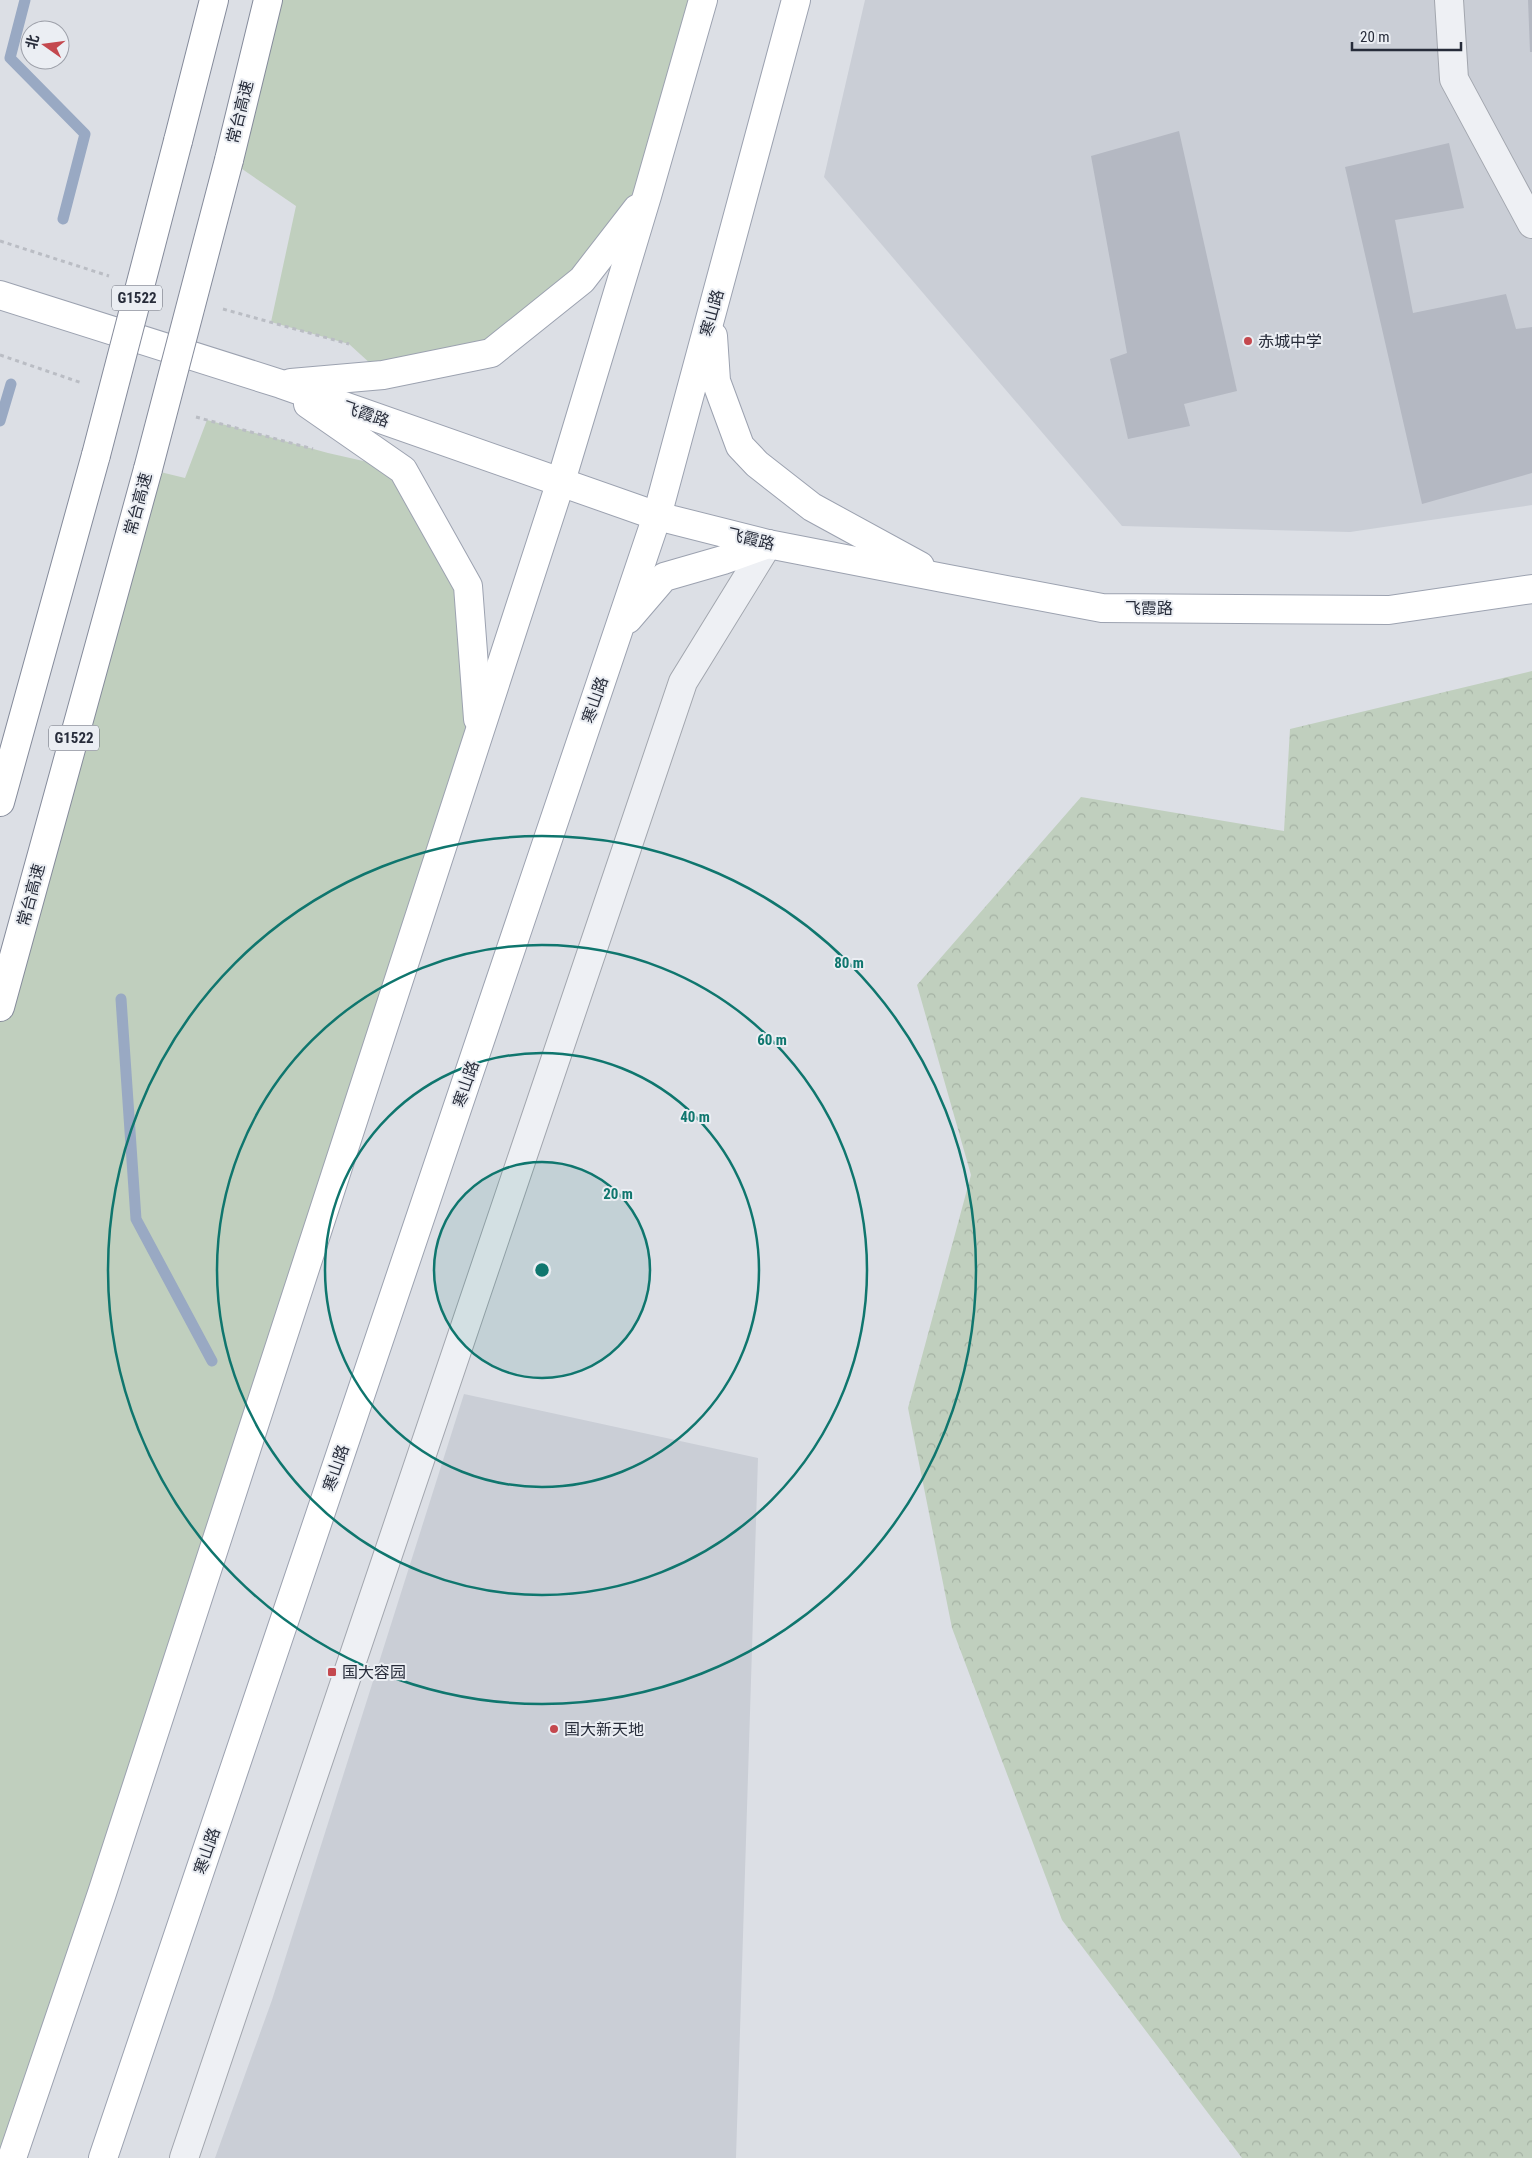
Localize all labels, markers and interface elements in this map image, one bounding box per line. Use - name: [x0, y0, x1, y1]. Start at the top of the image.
- north arrow: [20, 20, 70, 70]
- scale bar: [1352, 20, 1461, 52]
- text: 20 m: [1360, 28, 1390, 46]
- text: 北: [23, 33, 42, 51]
- street label: 常台高速: [223, 79, 257, 145]
- road number: G1522: [112, 286, 162, 310]
- street label: 寒山路: [697, 287, 727, 339]
- place label: 赤城中学: [1258, 332, 1322, 351]
- marker: 赤城中学: [1242, 335, 1254, 347]
- street label: 飞霞路: [340, 397, 392, 431]
- street label: 常台高速: [121, 471, 155, 537]
- street label: 飞霞路: [725, 524, 777, 554]
- street label: 飞霞路: [1125, 599, 1173, 618]
- street label: 寒山路: [578, 674, 612, 726]
- road number: G1522: [49, 726, 99, 750]
- street label: 常台高速: [14, 862, 48, 928]
- text: 80 m: [834, 954, 864, 972]
- text: 60 m: [757, 1031, 787, 1049]
- street label: 寒山路: [449, 1058, 483, 1110]
- text: 40 m: [680, 1108, 710, 1126]
- text: 20 m: [603, 1185, 633, 1203]
- centre of rings: [533, 1261, 551, 1279]
- street label: 寒山路: [319, 1442, 353, 1494]
- place label: 国大容园: [342, 1663, 406, 1682]
- marker: 国大容园: [326, 1666, 338, 1678]
- place label: 国大新天地: [564, 1720, 644, 1739]
- marker: 国大新天地: [548, 1723, 560, 1735]
- street label: 寒山路: [190, 1825, 224, 1877]

